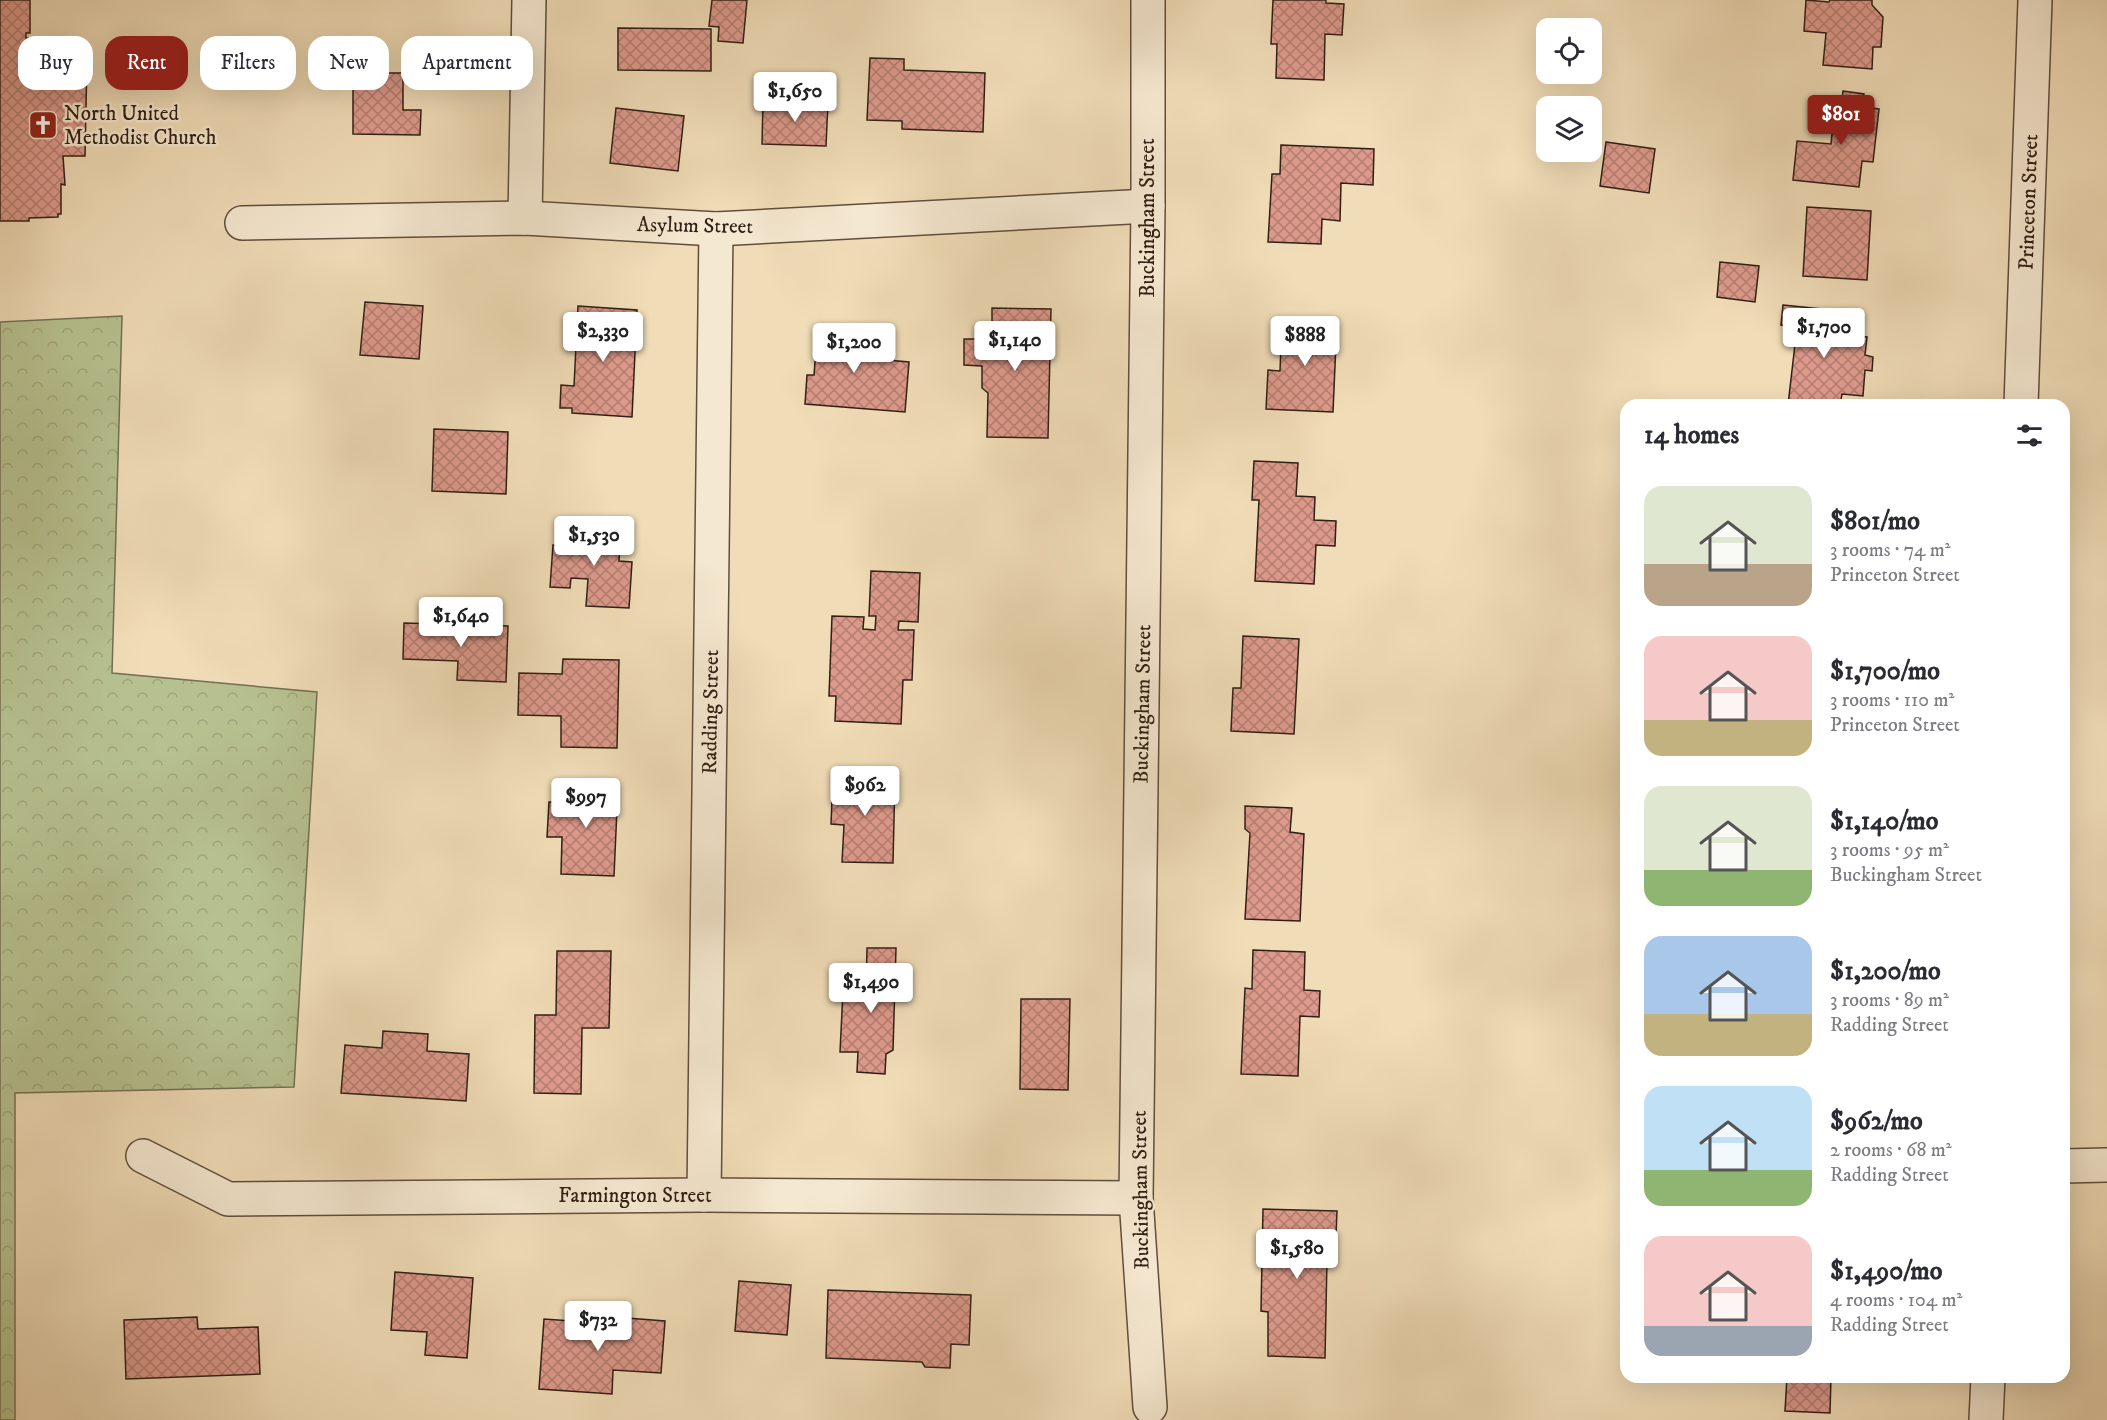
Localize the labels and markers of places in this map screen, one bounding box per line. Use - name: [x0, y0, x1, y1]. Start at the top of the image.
- pin: $1,650: [746, 72, 844, 123]
- pin: $801: [1805, 95, 1877, 146]
- place label: North United Methodist Church: [64, 101, 216, 151]
- church icon: North United Methodist Church: [27, 109, 59, 141]
- pin: $1,700: [1775, 308, 1873, 359]
- pin: $2,330: [554, 312, 652, 363]
- pin: $888: [1269, 316, 1341, 367]
- pin: $1,140: [966, 321, 1064, 372]
- pin: $1,200: [805, 323, 903, 374]
- pin: $1,530: [545, 516, 643, 567]
- pin: $1,640: [412, 597, 510, 648]
- pin: $962: [829, 766, 901, 817]
- pin: $997: [550, 778, 622, 829]
- pin: $1,490: [822, 963, 920, 1014]
- pin: $1,580: [1248, 1229, 1346, 1280]
- pin: $732: [562, 1301, 634, 1352]

